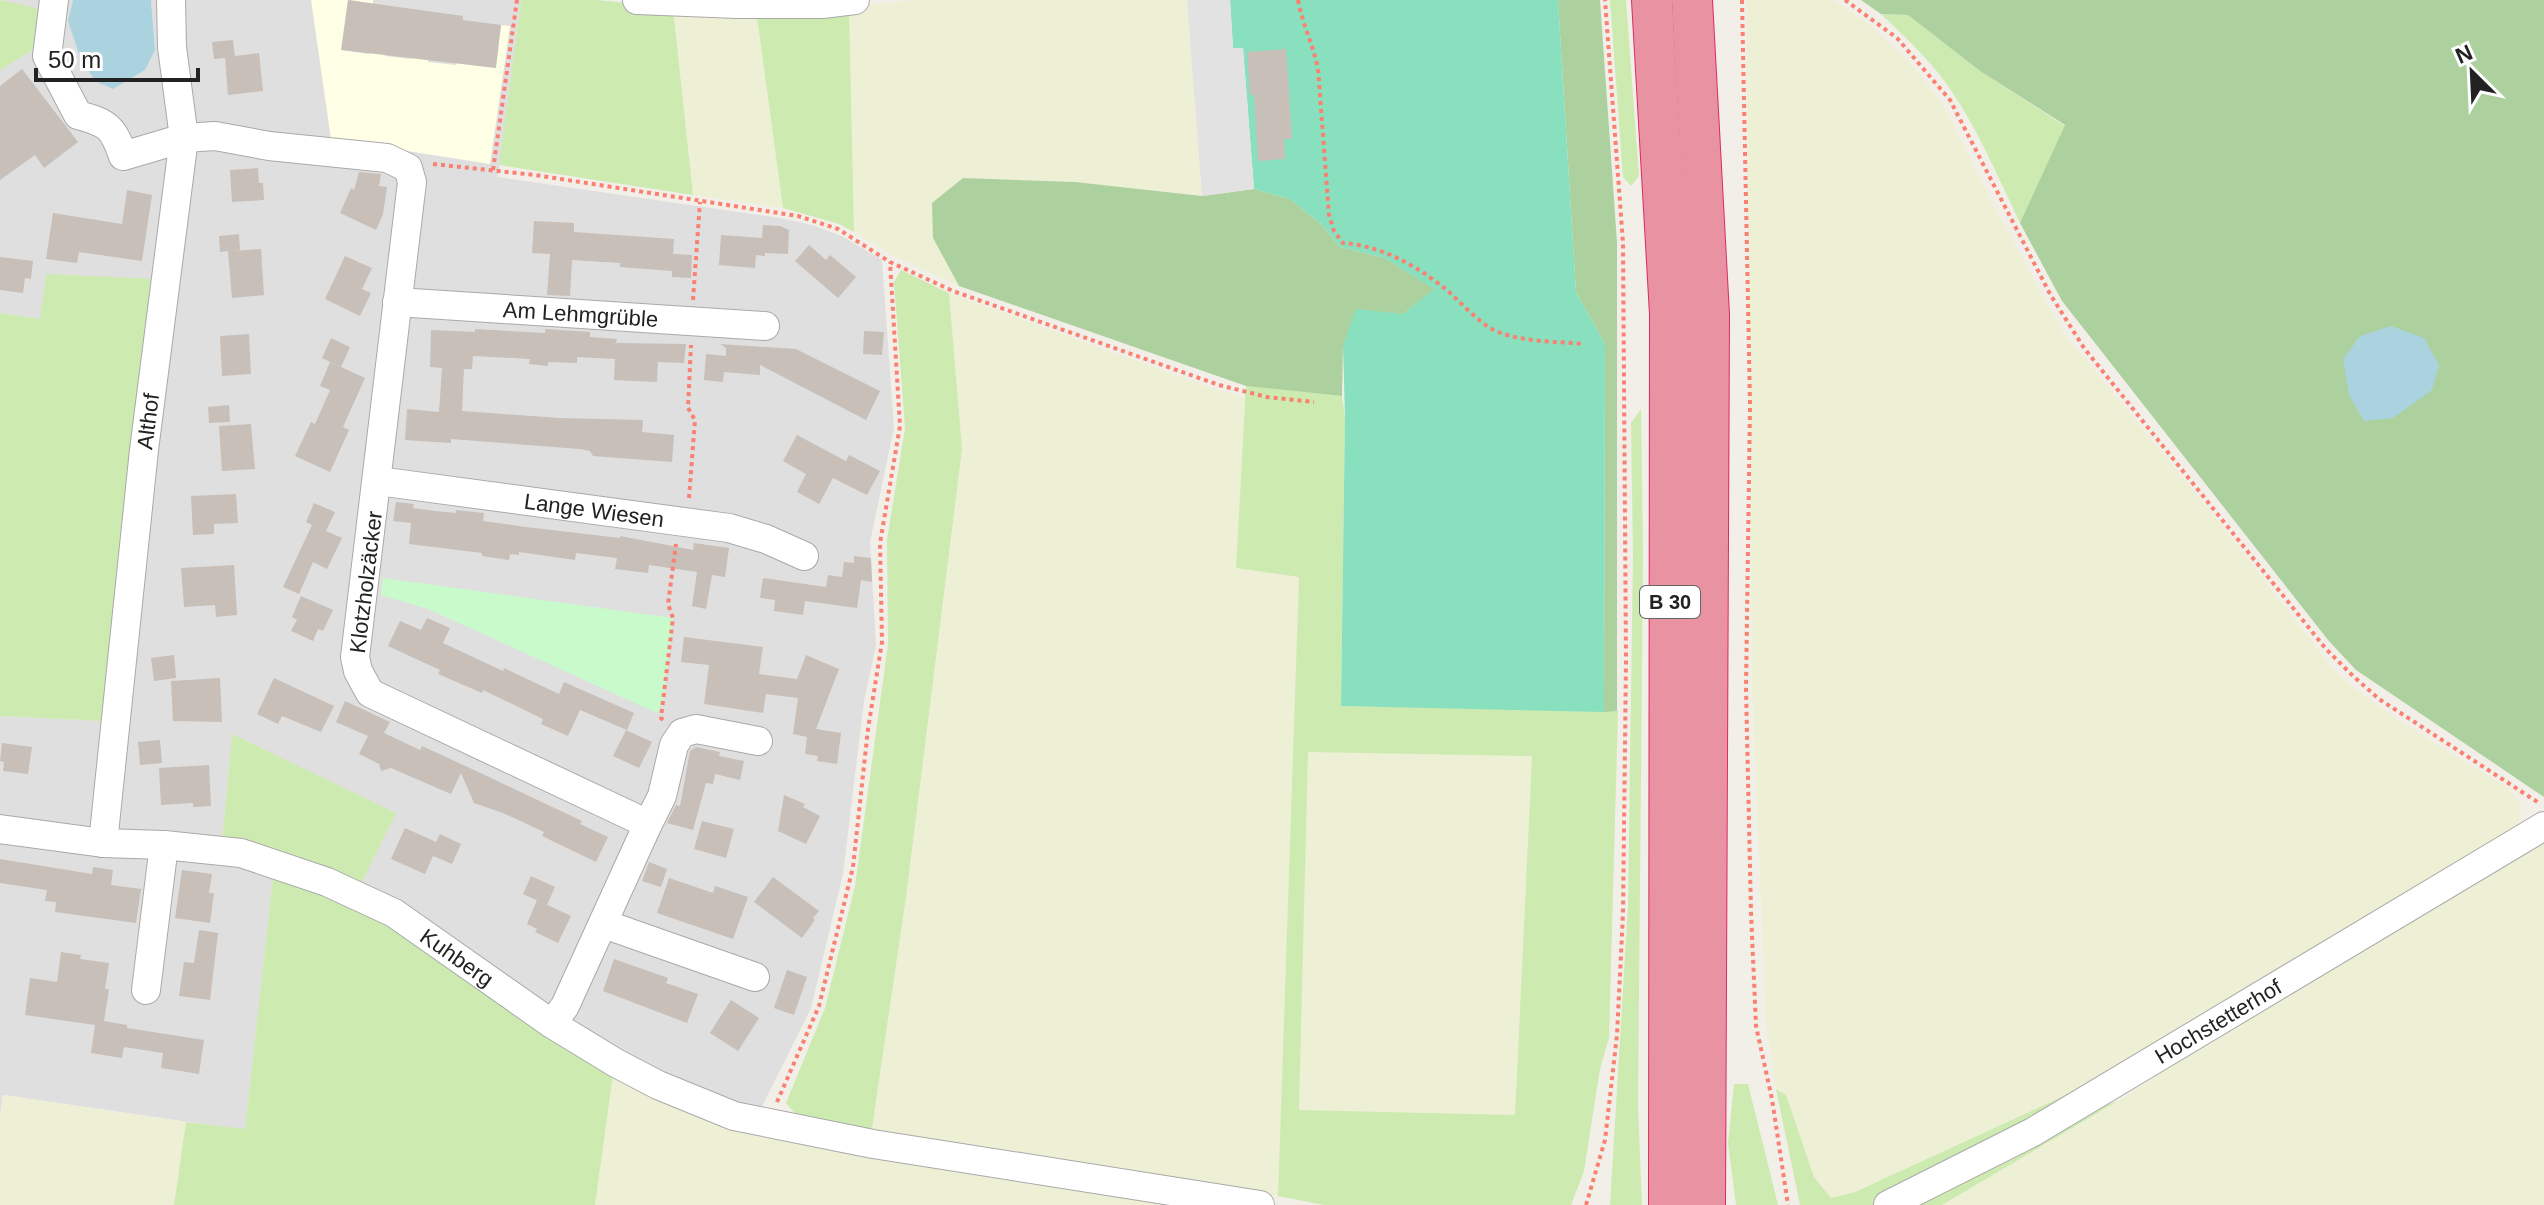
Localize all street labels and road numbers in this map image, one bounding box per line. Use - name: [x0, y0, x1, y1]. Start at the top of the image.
- street label: Am Lehmgrüble: [502, 296, 659, 332]
- street label: Althof: [132, 391, 164, 451]
- street label: Lange Wiesen: [523, 488, 665, 532]
- street label: Klotzholzäcker: [345, 509, 387, 655]
- road number: B 30: [1640, 586, 1700, 618]
- street label: Kuhberg: [416, 923, 498, 991]
- street label: Hochstetterhof: [2150, 973, 2287, 1069]

